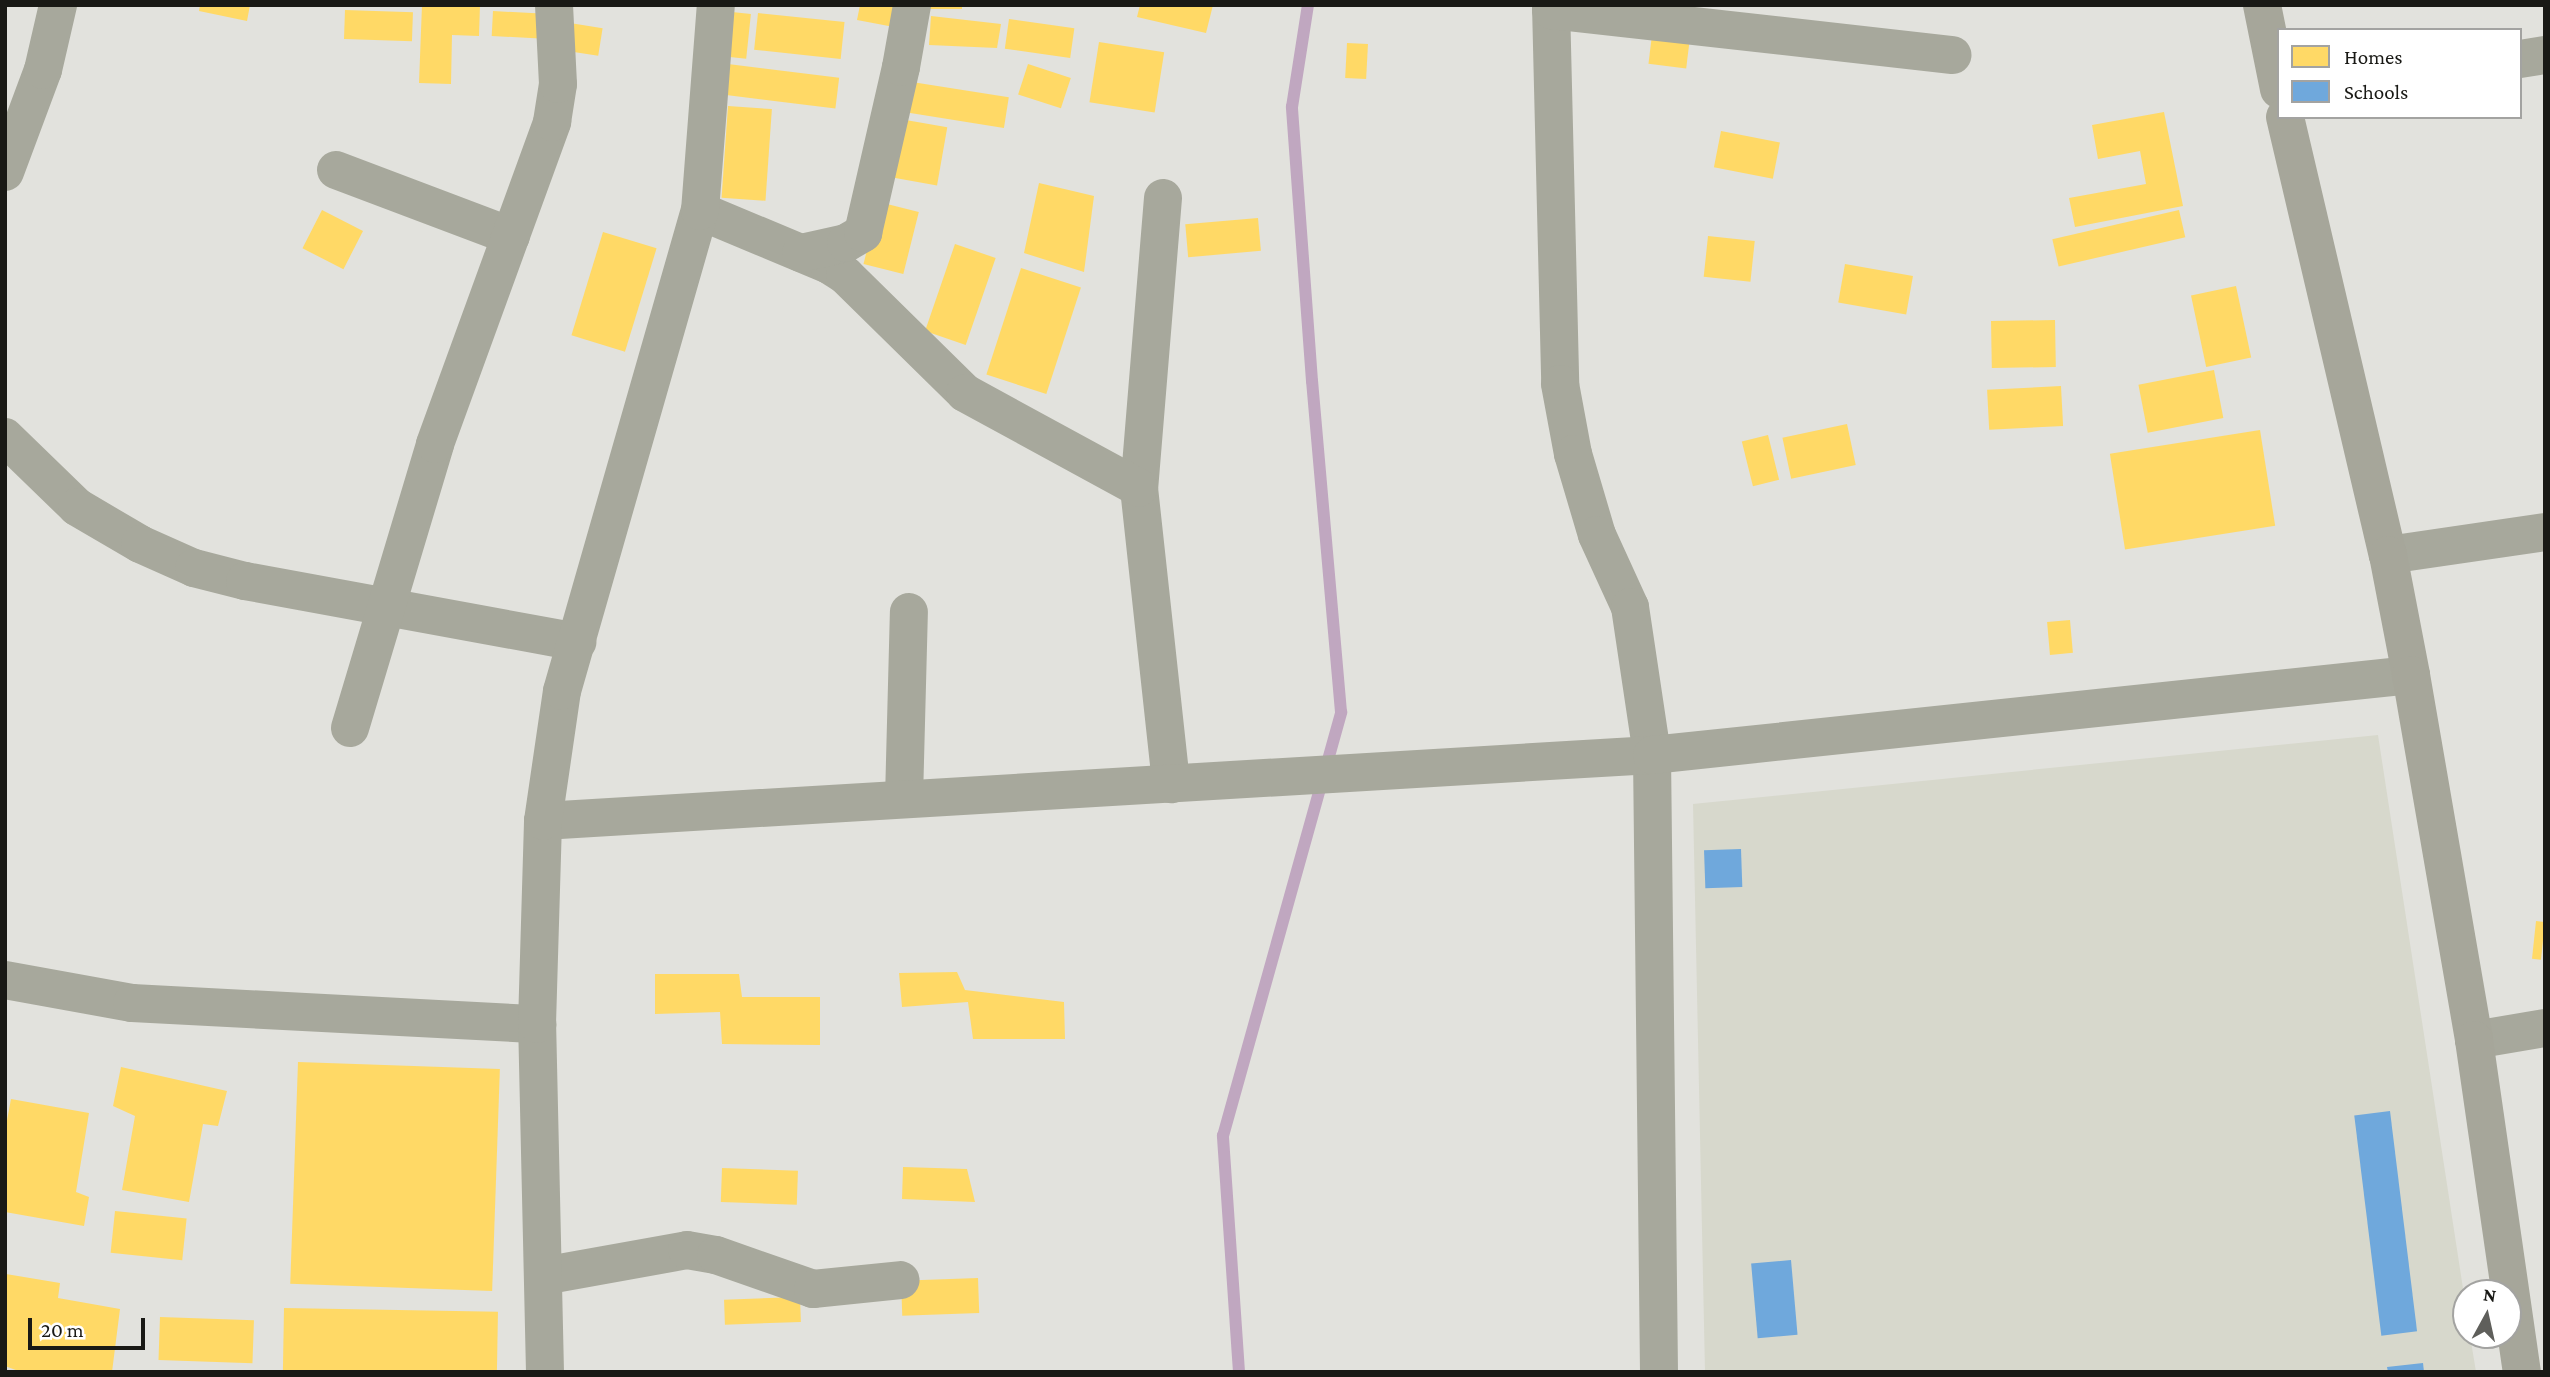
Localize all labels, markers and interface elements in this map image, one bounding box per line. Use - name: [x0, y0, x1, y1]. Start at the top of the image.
- legend: [2277, 28, 2522, 119]
- text: Homes: [2344, 45, 2403, 69]
- text: Schools: [2344, 80, 2408, 104]
- north arrow: [2452, 1279, 2522, 1349]
- text: N: [2482, 1283, 2498, 1306]
- scale bar: [32, 1304, 149, 1348]
- text: 20 m: [41, 1318, 84, 1342]

